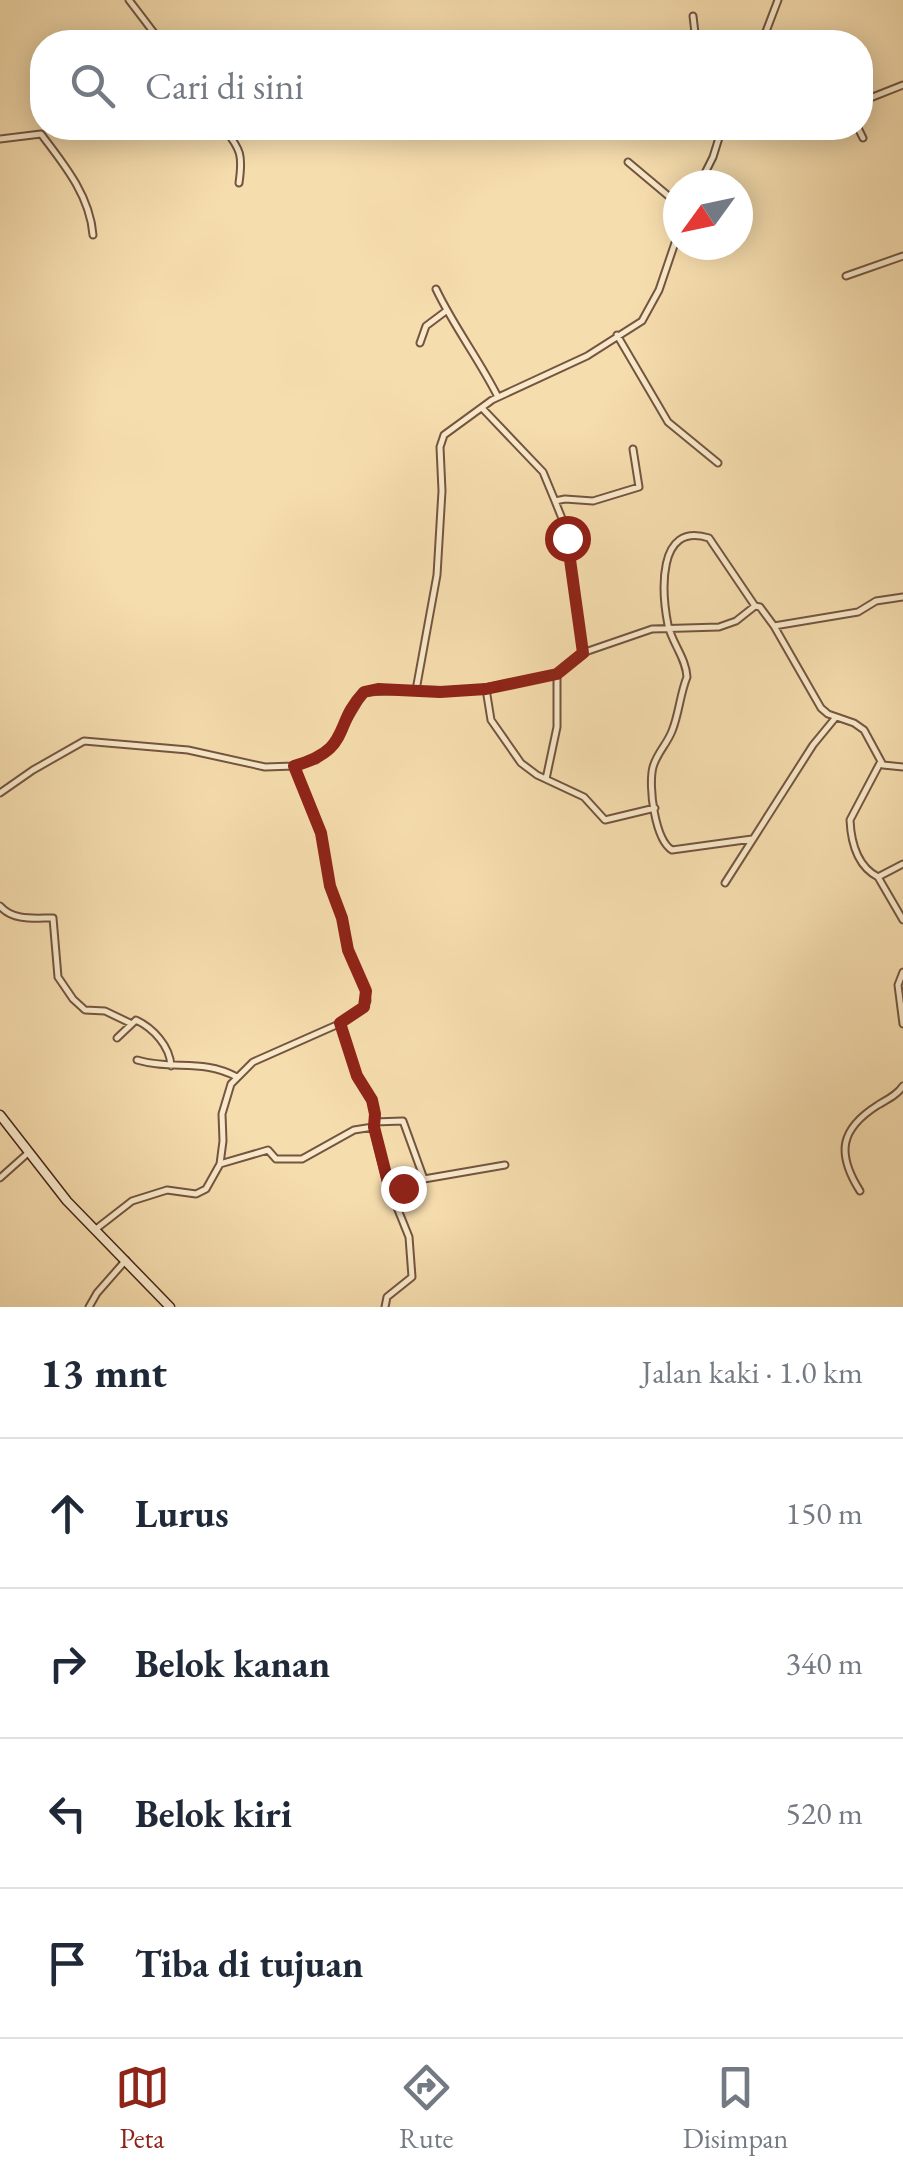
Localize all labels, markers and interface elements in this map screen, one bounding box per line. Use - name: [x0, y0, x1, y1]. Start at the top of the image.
- search box: [30, 30, 873, 140]
- icon: search: [65, 58, 120, 113]
- text: Cari di sini: [145, 61, 304, 110]
- north arrow: [663, 170, 753, 260]
- route start: [545, 516, 591, 562]
- route end: [381, 1166, 427, 1212]
- text: 13 mnt: [40, 1345, 167, 1400]
- text: Jalan kaki · 1.0 km: [641, 1351, 863, 1393]
- icon: ahead: [40, 1486, 95, 1541]
- text: Lurus: [135, 1489, 229, 1538]
- text: 150 m: [786, 1492, 863, 1534]
- icon: right: [40, 1636, 95, 1691]
- text: Belok kanan: [135, 1639, 330, 1688]
- text: 340 m: [786, 1642, 863, 1684]
- icon: left: [40, 1786, 95, 1841]
- text: Belok kiri: [135, 1789, 292, 1838]
- text: 520 m: [786, 1792, 863, 1834]
- icon: arrive: [40, 1936, 95, 1991]
- text: Tiba di tujuan: [135, 1939, 364, 1988]
- tab: Peta: [115, 2060, 170, 2156]
- tab: Rute: [399, 2060, 454, 2156]
- tab: Disimpan: [683, 2060, 788, 2156]

